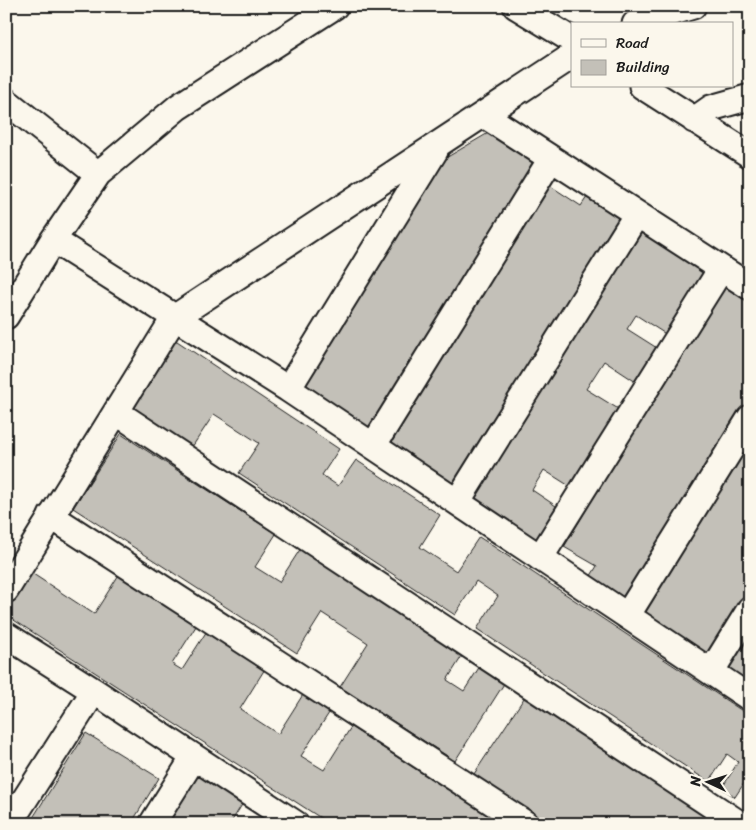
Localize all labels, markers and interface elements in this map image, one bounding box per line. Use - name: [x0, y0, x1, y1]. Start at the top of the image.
- legend: [571, 22, 734, 88]
- text: Road: [616, 30, 649, 56]
- text: Building: [616, 54, 670, 80]
- north arrow: [684, 758, 734, 808]
- text: N: [683, 775, 708, 788]

